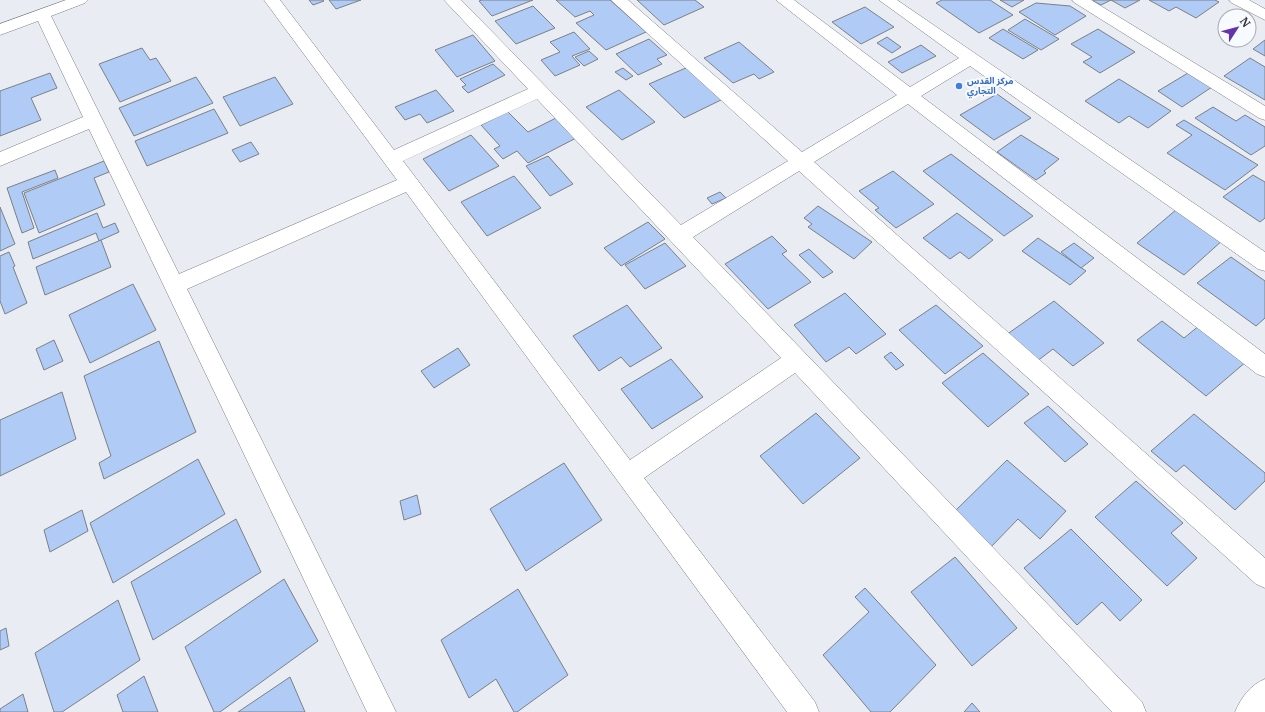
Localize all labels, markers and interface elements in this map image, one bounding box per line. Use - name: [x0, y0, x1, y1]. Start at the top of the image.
- north arrow: [1217, 8, 1257, 48]
- text: N: [1237, 14, 1253, 30]
- place label: مركز القدس التجاري: [967, 75, 1014, 99]
- marker: مركز القدس التجاري: [954, 81, 964, 91]

